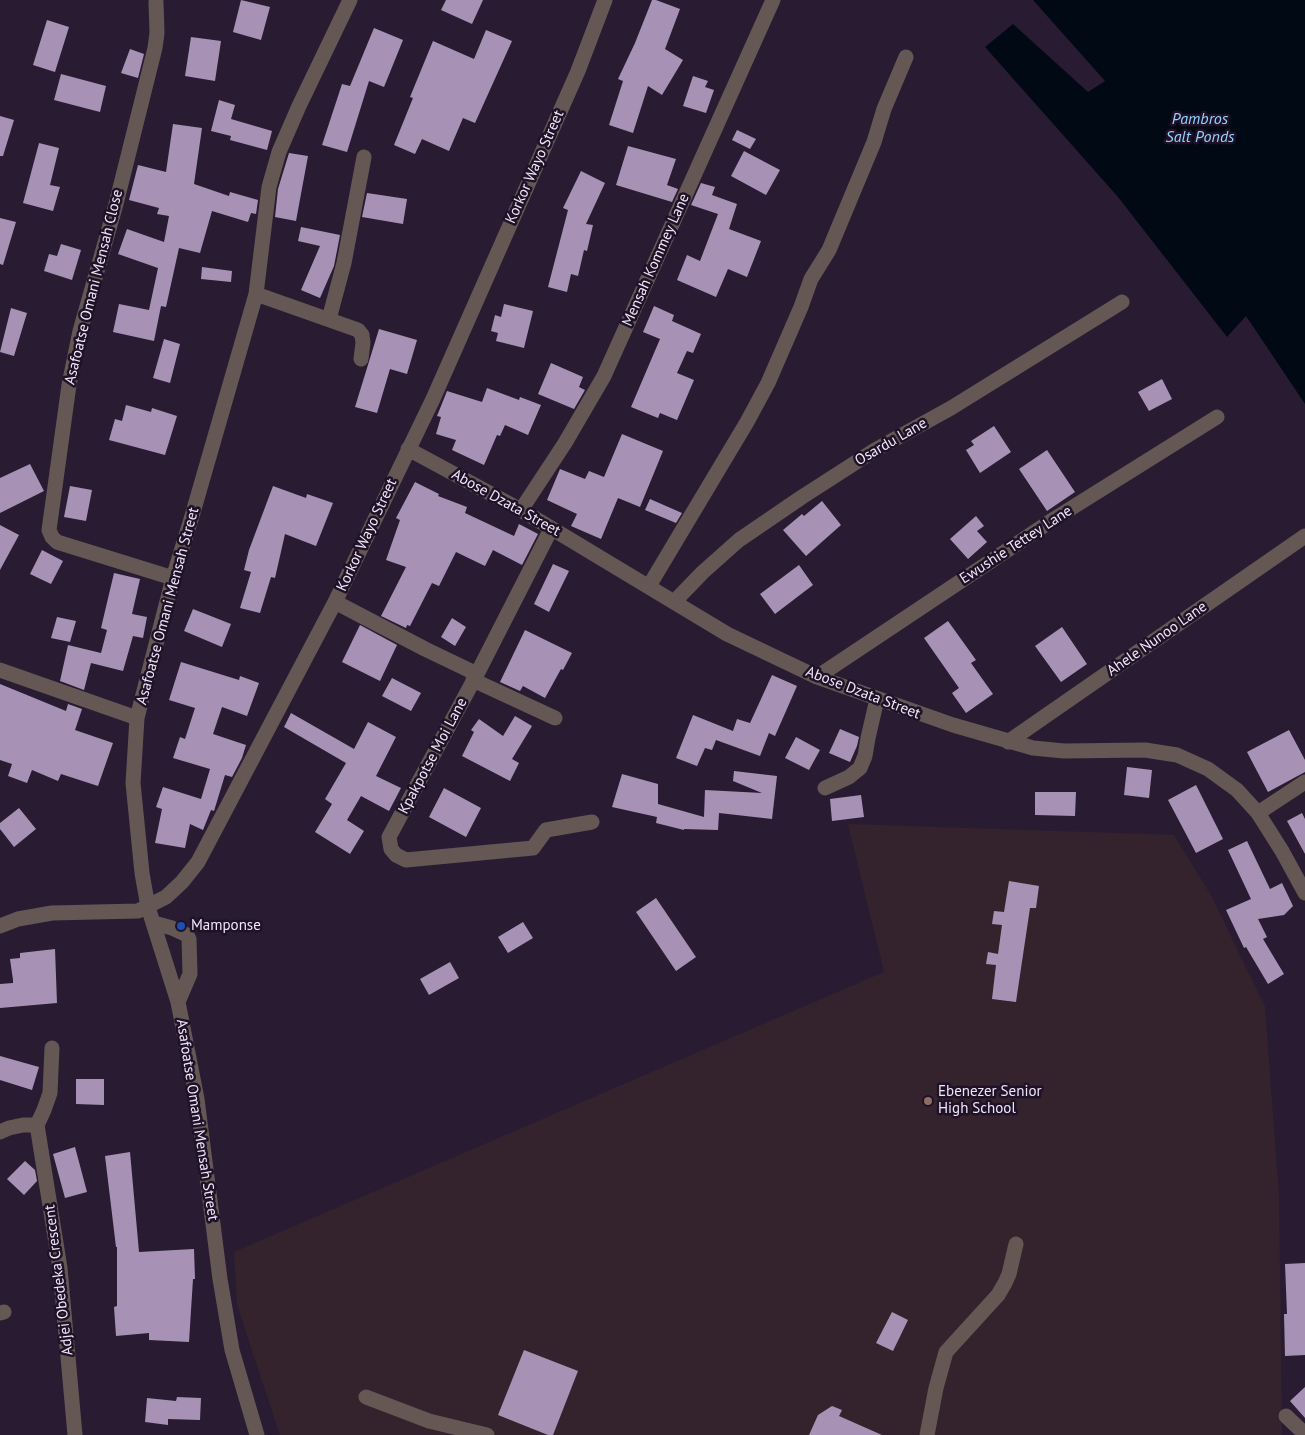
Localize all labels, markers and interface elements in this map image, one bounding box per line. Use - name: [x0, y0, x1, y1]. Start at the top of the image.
- street label: Korkor Wayo Street: [502, 108, 568, 226]
- water label: Pambros Salt Ponds: [1166, 109, 1234, 147]
- street label: Asafoatse Omani Mensah Close: [61, 188, 127, 386]
- street label: Mensah Kommey Lane: [619, 191, 693, 329]
- street label: Osardu Lane: [852, 414, 930, 470]
- street label: Abose Dzata Street: [449, 466, 563, 540]
- street label: Korkor Wayo Street: [333, 476, 401, 594]
- street label: Ewushie Tettey Lane: [956, 502, 1076, 588]
- street label: Asafoatse Omani Mensah Street: [133, 505, 203, 707]
- street label: Ahele Nunoo Lane: [1104, 598, 1210, 680]
- street label: Abose Dzata Street: [803, 663, 923, 723]
- street label: Kpakpotse Moi Lane: [395, 695, 471, 817]
- place label: Mamponse: [191, 917, 261, 935]
- marker: Mamponse: [175, 920, 187, 932]
- street label: Asafoatse Omani Mensah Street: [172, 1018, 222, 1222]
- place label: Ebenezer Senior High School: [938, 1083, 1042, 1118]
- marker: Ebenezer Senior High School: [922, 1095, 934, 1107]
- street label: Adjei Obedeka Crescent: [41, 1204, 77, 1356]

